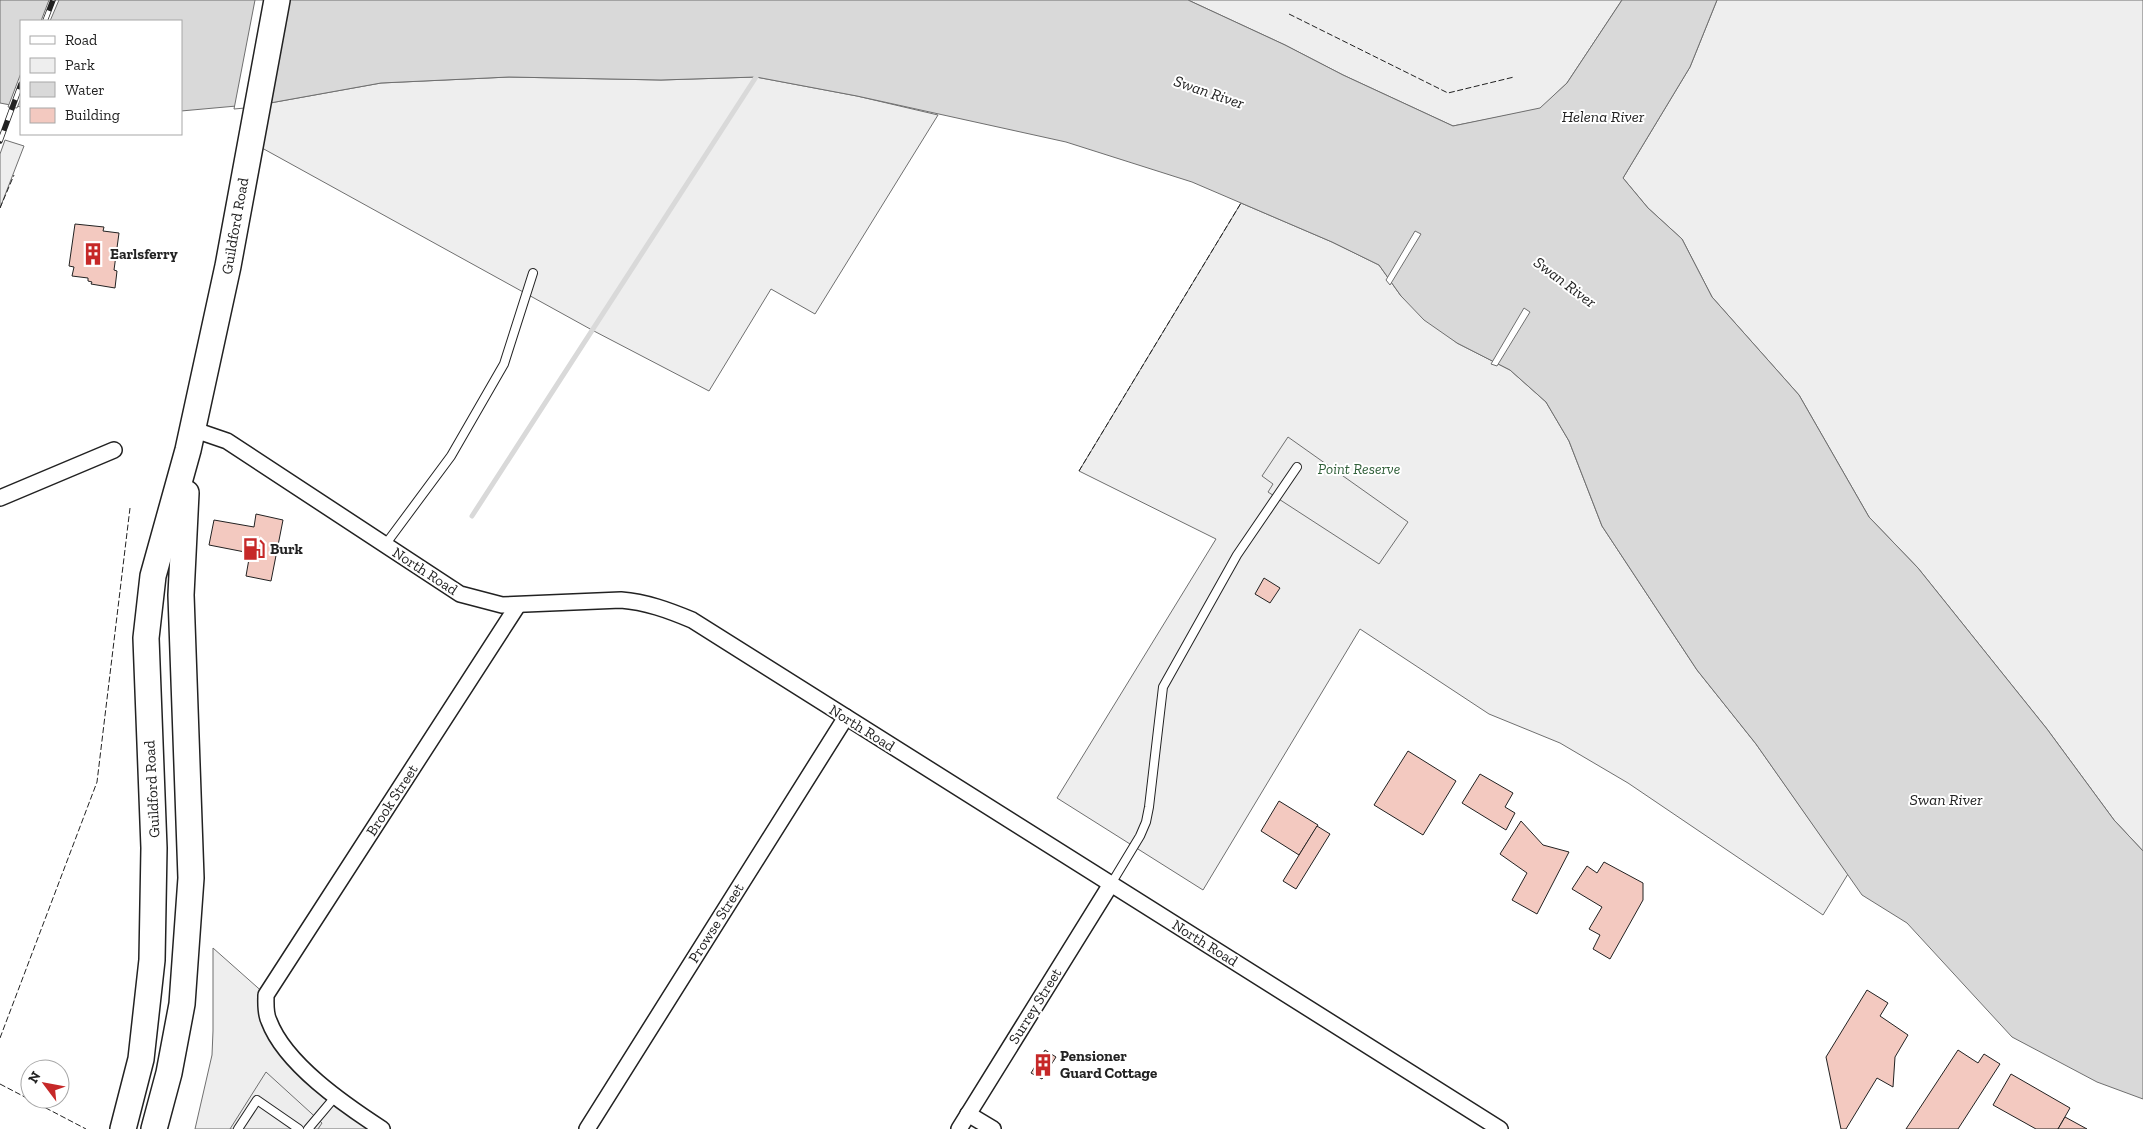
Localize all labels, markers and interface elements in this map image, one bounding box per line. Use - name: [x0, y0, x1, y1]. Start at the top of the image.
- legend: [20, 20, 182, 135]
- text: Road: [65, 31, 98, 49]
- text: Park: [65, 56, 95, 74]
- water label: Swan River: [1171, 71, 1247, 113]
- text: Water: [65, 81, 105, 99]
- text: Building: [65, 106, 120, 124]
- water label: Helena River: [1562, 107, 1645, 126]
- street label: Guildford Road: [218, 176, 252, 276]
- building icon: Earlsferry: [80, 241, 106, 267]
- place label: Earlsferry: [110, 245, 178, 263]
- water label: Swan River: [1530, 252, 1600, 312]
- park label: Point Reserve: [1318, 460, 1400, 478]
- fuel station icon: Burk: [241, 536, 267, 562]
- place label: Burk: [270, 540, 304, 558]
- street label: North Road: [389, 543, 462, 599]
- street label: North Road: [826, 701, 899, 756]
- street label: Guildford Road: [140, 739, 164, 838]
- street label: Brook Street: [362, 761, 422, 839]
- water label: Swan River: [1910, 790, 1983, 809]
- street label: Prowse Street: [684, 880, 748, 966]
- street label: North Road: [1169, 916, 1242, 971]
- street label: Surrey Street: [1005, 964, 1066, 1047]
- place label: Pensioner Guard Cottage: [1060, 1047, 1157, 1082]
- building icon: Pensioner Guard Cottage: [1030, 1052, 1056, 1078]
- north arrow: [20, 1059, 70, 1109]
- text: N: [24, 1068, 45, 1086]

